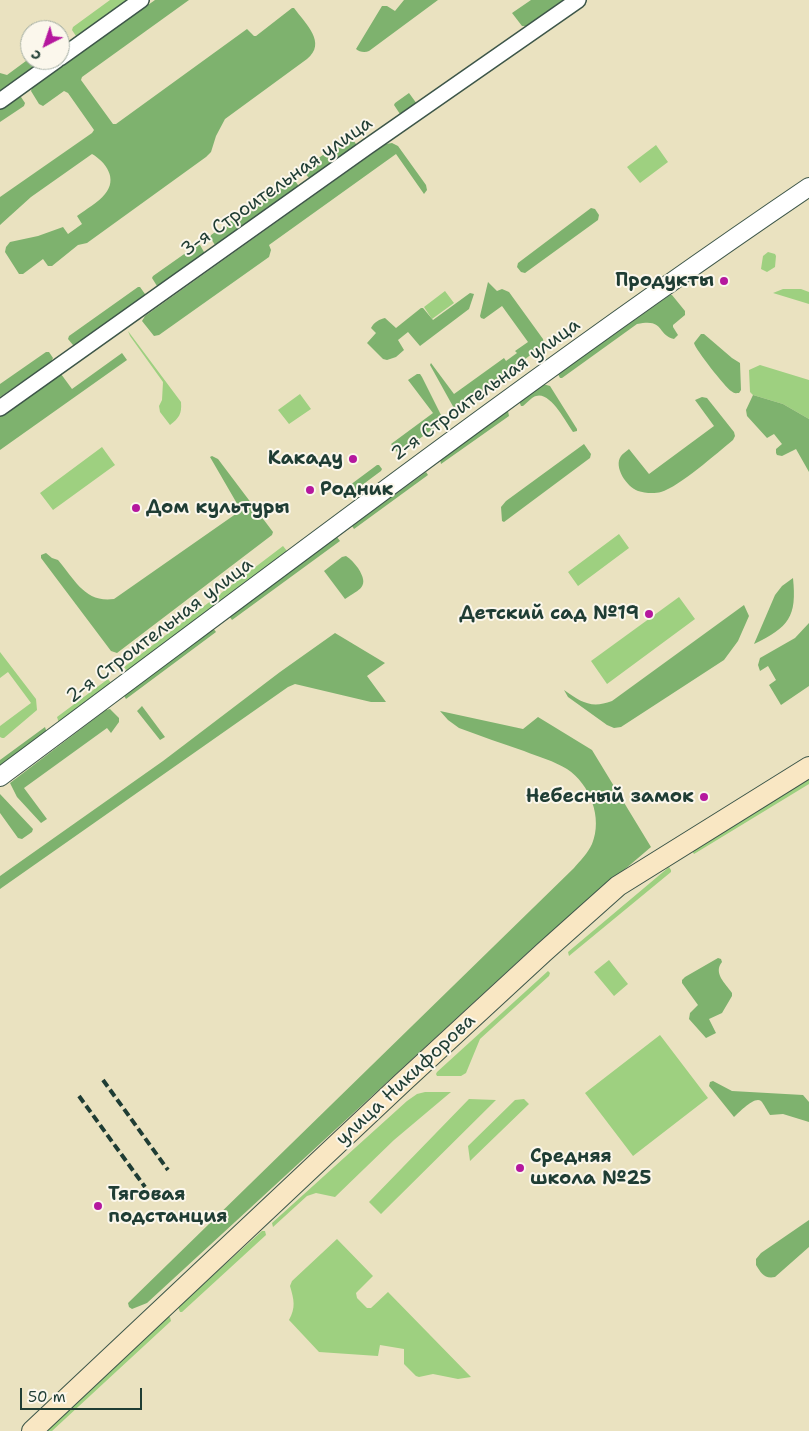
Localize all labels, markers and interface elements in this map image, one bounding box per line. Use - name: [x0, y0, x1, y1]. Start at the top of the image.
- north arrow: [20, 20, 70, 70]
- text: С: [27, 46, 45, 65]
- street label: 3-я Строительная улица: [177, 112, 377, 262]
- place label: Продукты: [615, 270, 714, 292]
- marker: Продукты: [718, 275, 730, 287]
- street label: 2-я Строительная улица: [387, 314, 585, 466]
- place label: Какаду: [268, 448, 343, 470]
- marker: Какаду: [347, 453, 359, 465]
- place label: Родник: [320, 479, 393, 501]
- marker: Родник: [304, 484, 316, 496]
- place label: Дом культуры: [146, 497, 290, 519]
- marker: Дом культуры: [130, 502, 142, 514]
- street label: 2-я Строительная улица: [62, 553, 258, 709]
- place label: Детский сад №19: [459, 603, 639, 625]
- marker: Детский сад №19: [643, 608, 655, 620]
- place label: Небесный замок: [526, 786, 694, 808]
- marker: Небесный замок: [698, 791, 710, 803]
- street label: улица Никифорова: [331, 1009, 481, 1151]
- place label: Средняя школа №25: [530, 1146, 651, 1190]
- marker: Средняя школа №25: [514, 1162, 526, 1174]
- place label: Тяговая подстанция: [108, 1184, 228, 1228]
- marker: Тяговая подстанция: [92, 1200, 104, 1212]
- scale bar: [22, 1378, 145, 1410]
- text: 50 m: [28, 1387, 66, 1407]

